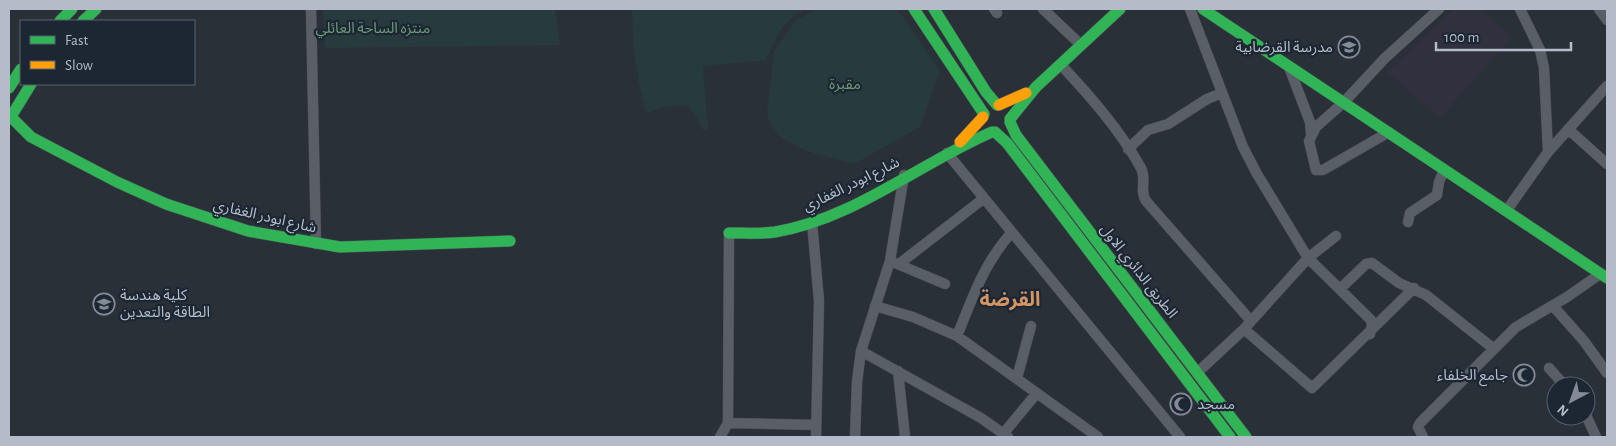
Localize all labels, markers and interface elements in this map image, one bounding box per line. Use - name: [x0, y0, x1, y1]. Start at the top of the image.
- legend: [20, 20, 195, 85]
- scale bar: [1436, 20, 1571, 52]
- park label: منتزه الساحة العائلي: [316, 21, 430, 39]
- text: 100 m: [1444, 30, 1479, 45]
- text: Fast: [65, 33, 89, 48]
- school or university icon: مدرسة القرضابية: [1337, 35, 1361, 59]
- place label: مدرسة القرضابية: [1235, 40, 1333, 56]
- text: Slow: [65, 58, 93, 73]
- park label: مقبرة: [829, 77, 861, 93]
- street label: شارع ابودر الغفاري: [801, 154, 904, 218]
- street label: شارع ابودر الغفاري: [211, 197, 318, 240]
- street label: الطريق الدائري الاول: [1095, 221, 1180, 323]
- place label: كلية هندسة الطاقة والتعدين: [120, 288, 210, 321]
- district label: القرضة: [980, 289, 1040, 311]
- school or university icon: كلية هندسة الطاقة والتعدين: [92, 292, 116, 316]
- mosque icon: جامع الخلفاء: [1512, 363, 1536, 387]
- place label: جامع الخلفاء: [1437, 368, 1508, 387]
- north arrow: [1546, 376, 1596, 426]
- mosque icon: مسجد: [1169, 392, 1193, 416]
- place label: مسجد: [1197, 397, 1235, 412]
- text: N: [1555, 402, 1571, 419]

